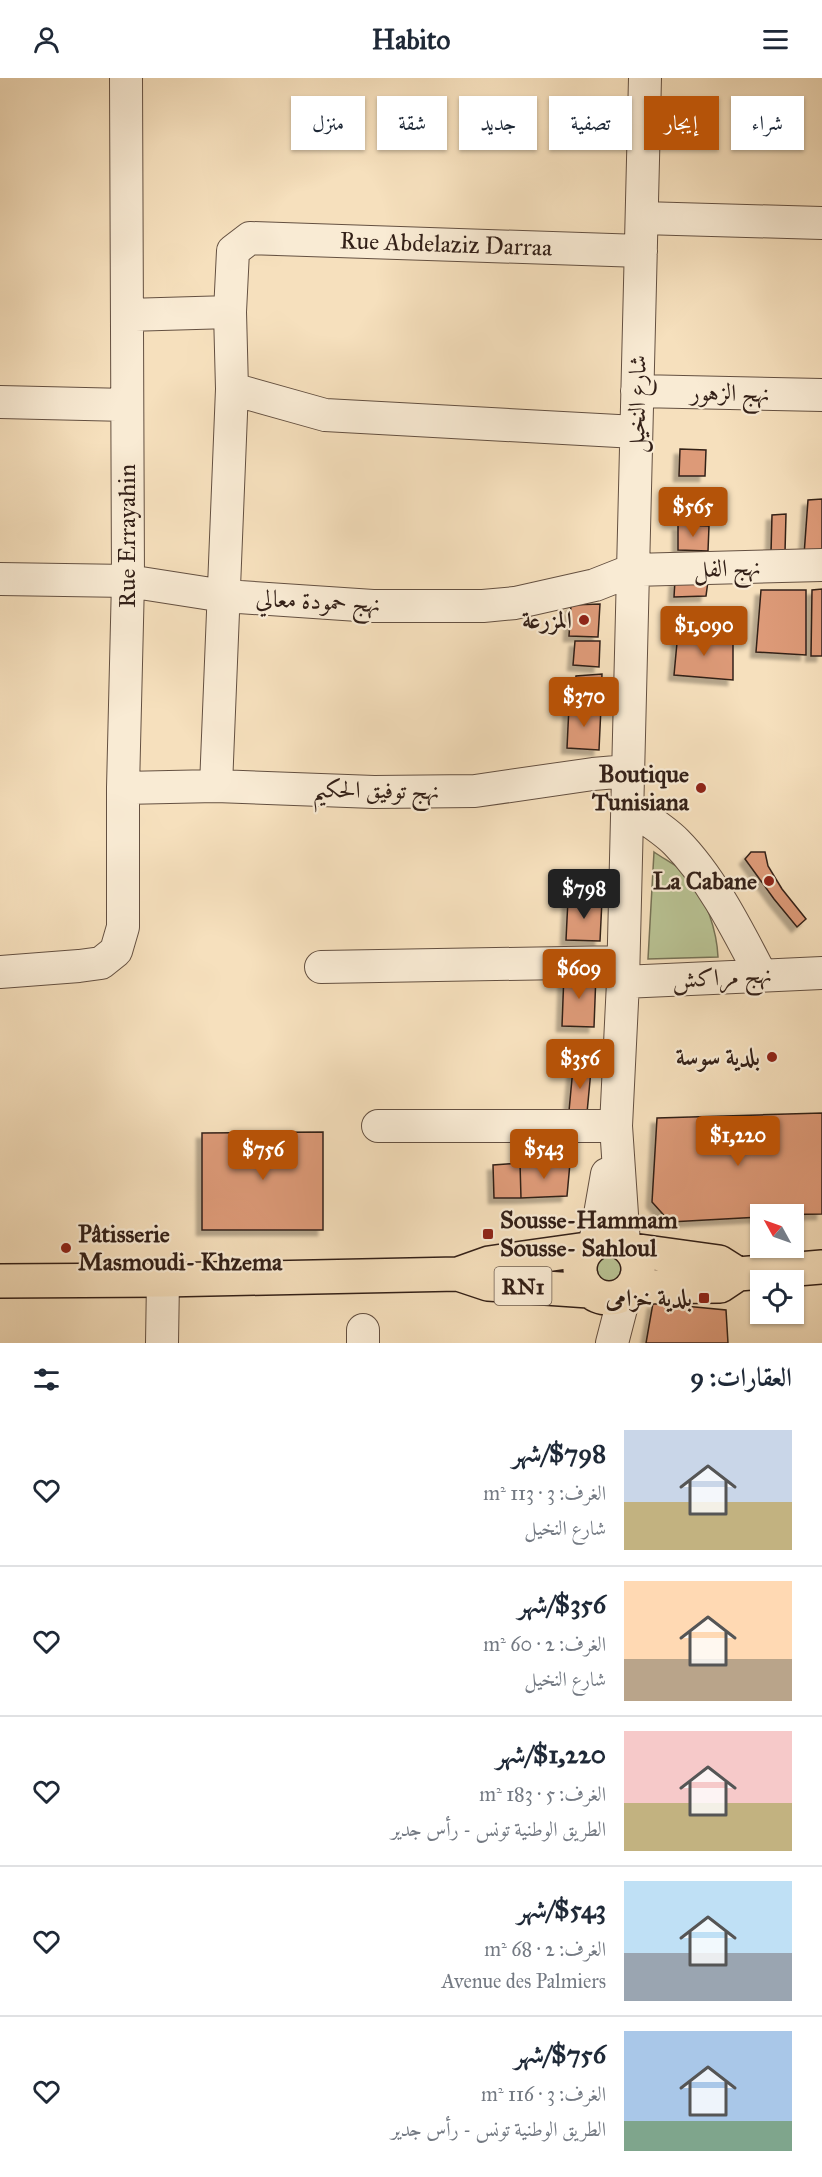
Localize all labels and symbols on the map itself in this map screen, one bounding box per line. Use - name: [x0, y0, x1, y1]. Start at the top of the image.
- street label: Rue Abdelaziz Darraa: [339, 225, 554, 263]
- street label: شارع النخيل: [621, 355, 658, 453]
- street label: نهج الزهور: [688, 377, 770, 415]
- street label: Rue Errayahin: [112, 464, 142, 608]
- pin: $565: [657, 487, 729, 538]
- street label: نهج الفل: [693, 552, 761, 590]
- street label: نهج حمودة معالي: [255, 583, 381, 625]
- place label: المزرعة: [522, 605, 572, 635]
- pin: $1,090: [655, 606, 753, 657]
- marker: المزرعة: [577, 613, 591, 627]
- pin: $370: [548, 677, 620, 728]
- place label: Boutique Tunisiana: [591, 759, 690, 817]
- street label: نهج توفيق الحكيم: [312, 774, 440, 815]
- marker: Boutique Tunisiana: [694, 781, 708, 795]
- place label: La Cabane: [653, 866, 757, 896]
- pin: $798: [548, 869, 620, 920]
- marker: La Cabane: [762, 874, 776, 888]
- pin: $609: [543, 949, 615, 1000]
- street label: نهج مراكش: [671, 959, 773, 1001]
- pin: $356: [544, 1039, 616, 1090]
- place label: بلدية سوسة: [676, 1042, 760, 1072]
- marker: بلدية سوسة: [765, 1050, 779, 1064]
- pin: $1,220: [689, 1116, 787, 1167]
- pin: $543: [508, 1129, 580, 1180]
- pin: $756: [227, 1130, 299, 1181]
- north arrow: [750, 1204, 804, 1258]
- place label: Sousse-Hammam Sousse- Sahloul: [500, 1205, 679, 1263]
- place label: Pâtisserie Masmoudi- Khzema: [78, 1219, 283, 1277]
- marker: Sousse-Hammam Sousse- Sahloul: [481, 1227, 495, 1241]
- marker: Pâtisserie Masmoudi- Khzema: [59, 1241, 73, 1255]
- road number: RN1: [494, 1267, 552, 1305]
- place label: بلدية خزامى: [604, 1283, 692, 1313]
- marker: بلدية خزامى: [697, 1291, 711, 1305]

